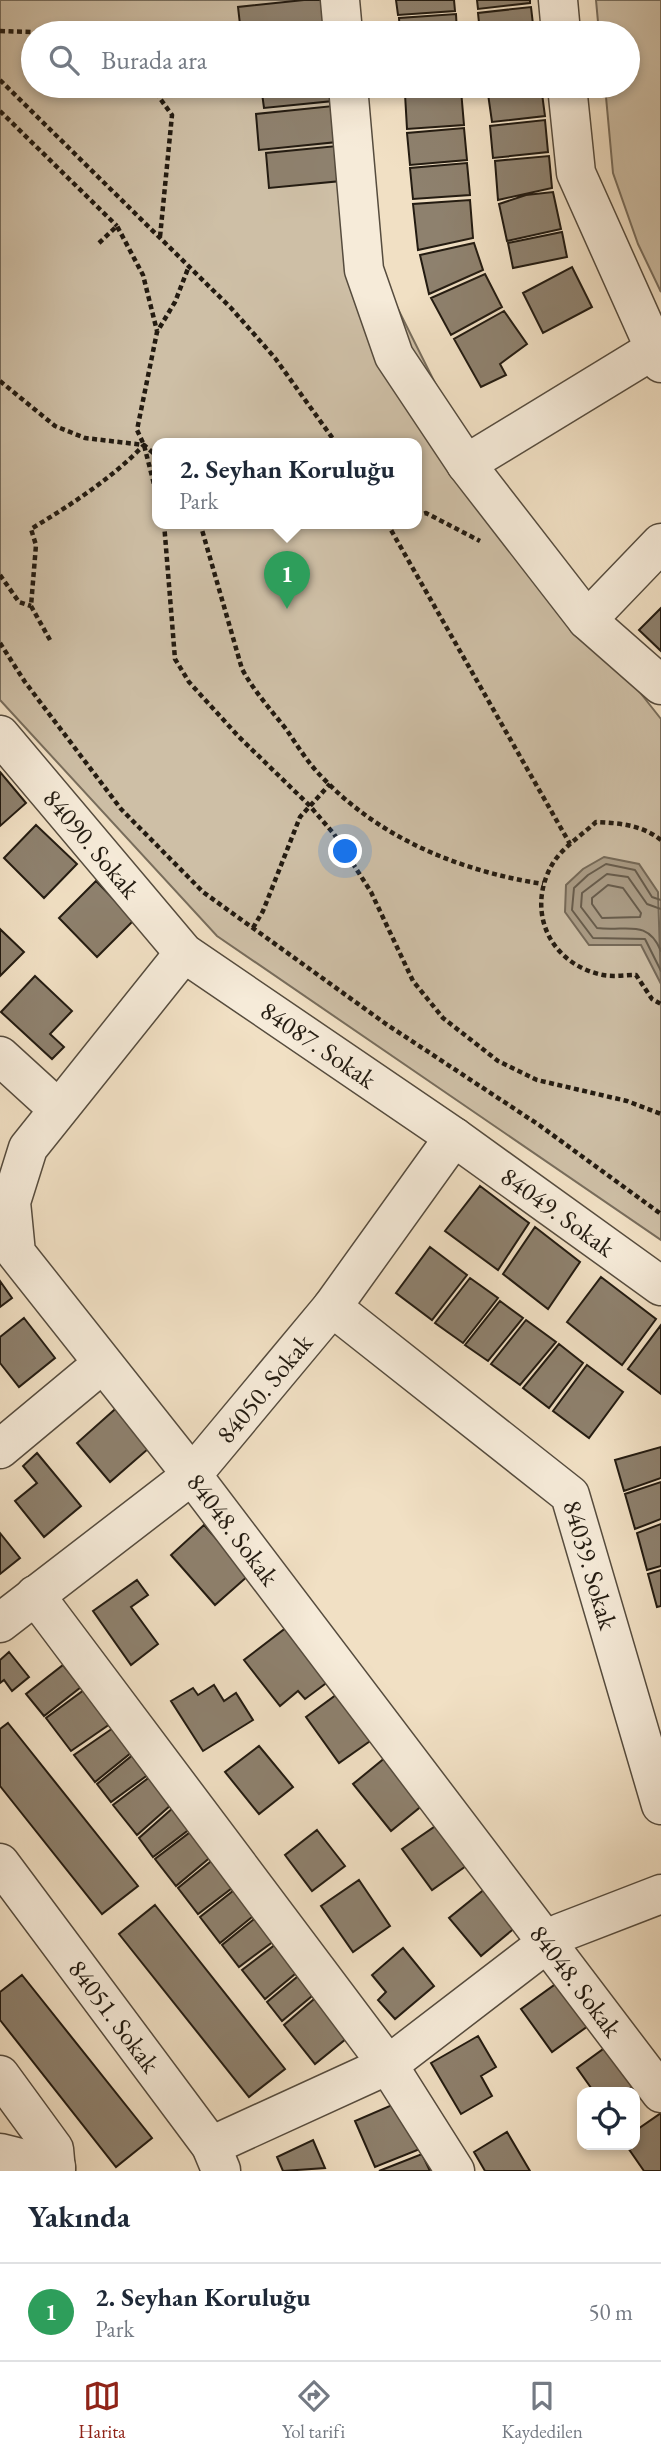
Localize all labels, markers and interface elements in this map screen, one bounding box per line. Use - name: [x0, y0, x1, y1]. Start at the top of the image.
- search box: [21, 21, 640, 98]
- icon: search: [45, 41, 83, 79]
- text: Burada ara: [101, 43, 207, 77]
- popup: [152, 438, 422, 529]
- text: 2. Seyhan Koruluğu: [179, 452, 395, 486]
- text: Park: [179, 486, 218, 516]
- pin: 1: [264, 551, 310, 609]
- street label: 84090. Sokak: [36, 782, 148, 906]
- your location: [328, 834, 362, 868]
- street label: 84087. Sokak: [254, 993, 384, 1097]
- street label: 84049. Sokak: [494, 1159, 622, 1265]
- street label: 84050. Sokak: [208, 1326, 320, 1450]
- street label: 84048. Sokak: [179, 1466, 287, 1593]
- street label: 84039. Sokak: [555, 1496, 626, 1634]
- street label: 84048. Sokak: [522, 1918, 630, 2045]
- street label: 84051. Sokak: [61, 1953, 168, 2080]
- map controls: [577, 2087, 640, 2150]
- button: locate: [577, 2087, 640, 2150]
- text: Yakında: [28, 2197, 130, 2236]
- text: 2. Seyhan Koruluğu: [95, 2280, 311, 2314]
- text: 1: [45, 2297, 57, 2327]
- text: 50 m: [588, 2297, 633, 2327]
- text: Park: [95, 2314, 134, 2344]
- tab: Harita: [78, 2377, 126, 2444]
- tab: Yol tarifi: [282, 2377, 345, 2444]
- tab: Kaydedilen: [502, 2377, 583, 2444]

